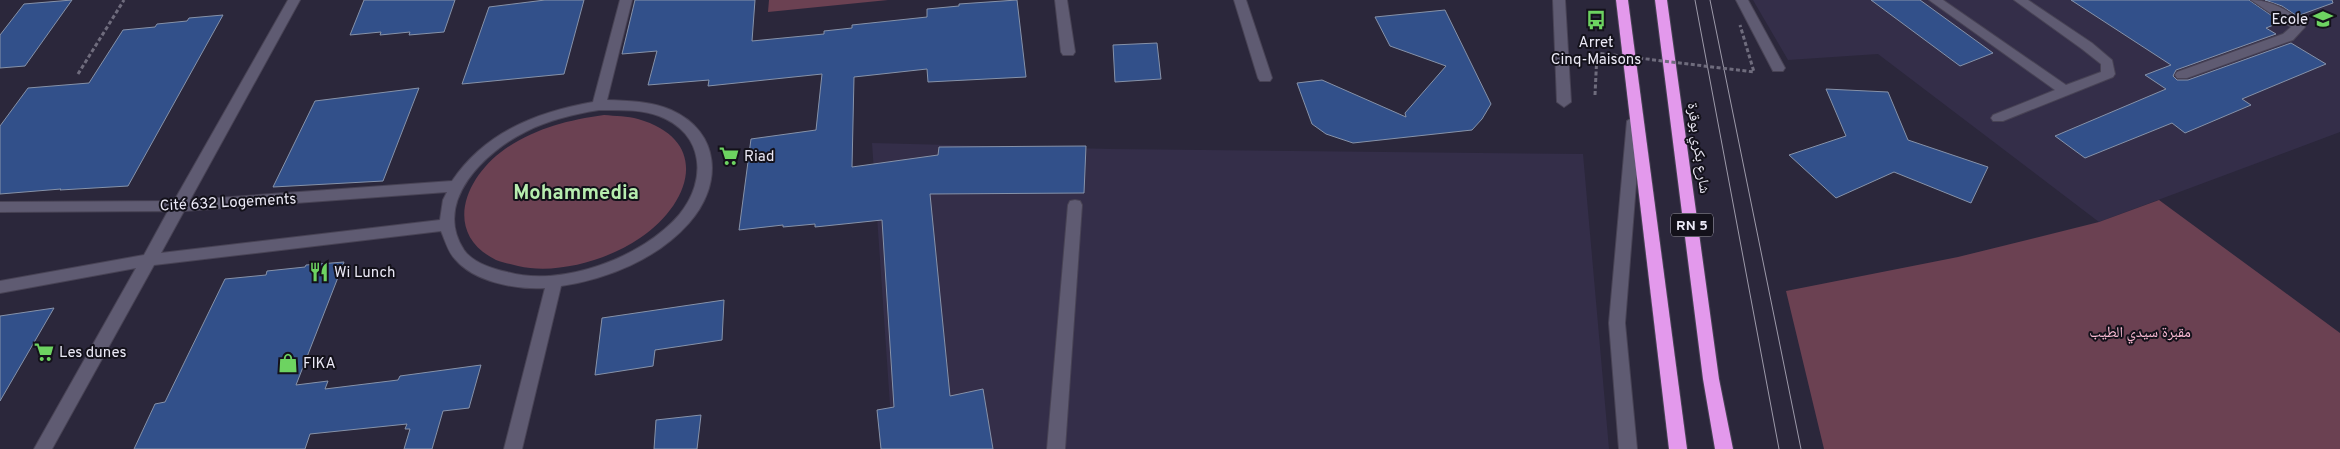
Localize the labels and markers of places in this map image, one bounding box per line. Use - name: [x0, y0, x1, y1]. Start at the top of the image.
- school or university icon: Ecole: [2312, 8, 2334, 30]
- bus stop icon: Arret Cinq-Maisons: [1585, 9, 1607, 31]
- place label: Ecole: [2272, 11, 2308, 30]
- place label: Arret Cinq-Maisons: [1551, 34, 1641, 70]
- supermarket icon: Riad: [718, 145, 740, 167]
- place label: Riad: [744, 148, 774, 167]
- restaurant icon: Wi Lunch: [308, 261, 330, 283]
- place label: Wi Lunch: [334, 264, 396, 283]
- supermarket icon: Les dunes: [33, 341, 55, 363]
- place label: Les dunes: [59, 344, 126, 363]
- shop icon: FIKA: [277, 352, 299, 374]
- place label: FIKA: [303, 355, 336, 374]

